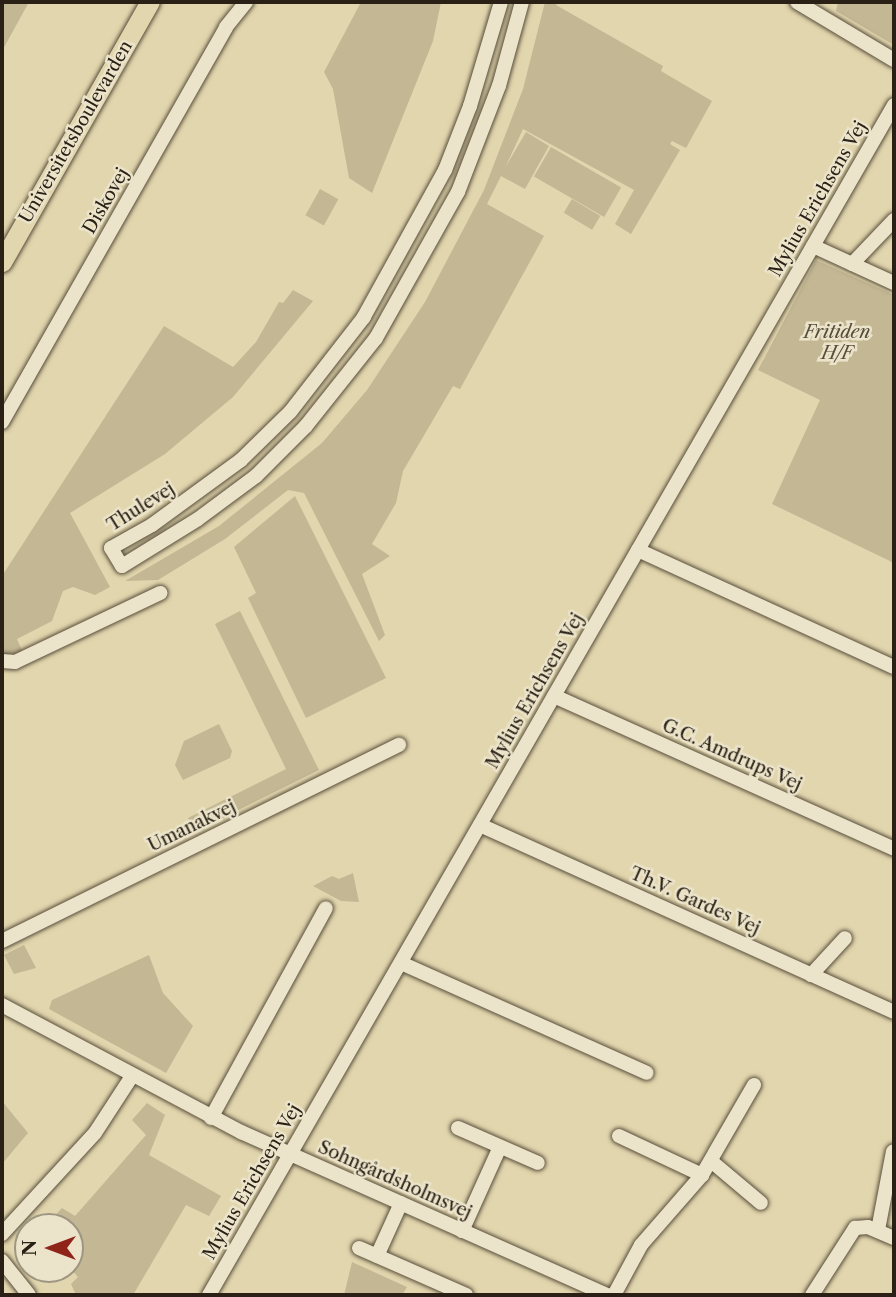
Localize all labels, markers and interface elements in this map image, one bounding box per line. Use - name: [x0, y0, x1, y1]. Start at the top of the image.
- street label: Universitetsboulevarden: [15, 37, 137, 227]
- street label: Mylius Erichsens Vej: [764, 117, 872, 281]
- street label: Diskovej: [79, 164, 133, 238]
- park label: Fritiden H/F: [804, 322, 870, 364]
- street label: Thulevej: [103, 478, 179, 536]
- street label: Mylius Erichsens Vej: [481, 609, 589, 773]
- street label: G.C. Amdrups Vej: [658, 714, 806, 796]
- street label: Umanakvej: [145, 795, 239, 857]
- street label: Th.V. Gardes Vej: [626, 863, 764, 939]
- street label: Mylius Erichsens Vej: [198, 1100, 306, 1264]
- street label: Sohngårdsholmsvej: [315, 1136, 475, 1224]
- north arrow: [14, 1213, 84, 1283]
- text: N: [18, 1240, 41, 1256]

